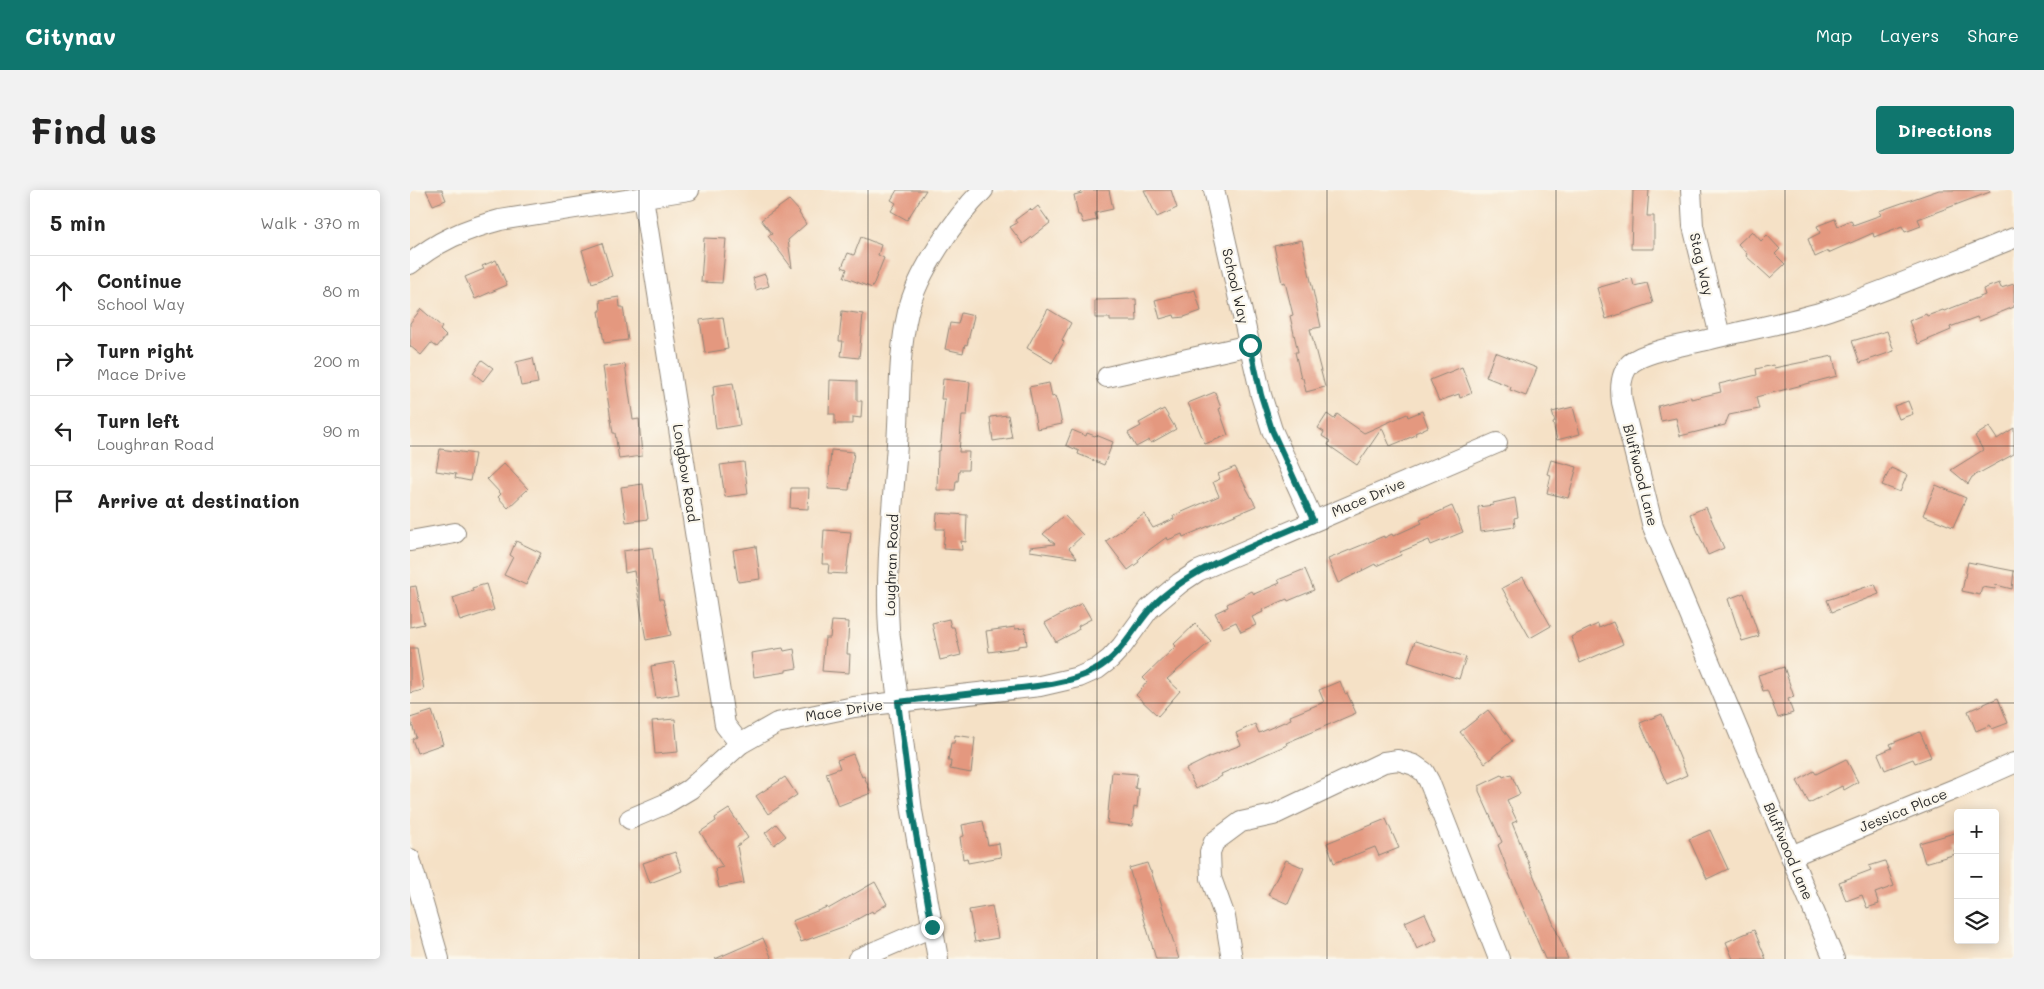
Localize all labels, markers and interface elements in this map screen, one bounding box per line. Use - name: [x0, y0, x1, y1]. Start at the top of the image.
- text: Citynav: [25, 20, 116, 51]
- text: Map: [1816, 23, 1852, 47]
- text: Layers: [1880, 23, 1939, 47]
- text: Share: [1967, 23, 2019, 47]
- button: Directions: [1876, 106, 2014, 154]
- text: Find us: [30, 107, 157, 153]
- text: 5 min: [50, 209, 106, 236]
- text: Walk · 370 m: [260, 212, 360, 233]
- street label: Stag Way: [1686, 231, 1718, 297]
- street label: School Way: [1218, 246, 1254, 326]
- text: Continue: [97, 268, 182, 293]
- icon: ahead: [50, 277, 78, 305]
- text: 80 m: [323, 280, 360, 301]
- text: School Way: [97, 293, 185, 314]
- route start: [1239, 334, 1262, 357]
- text: Turn right: [97, 338, 194, 363]
- icon: right: [50, 347, 78, 375]
- text: 200 m: [313, 350, 360, 371]
- text: Mace Drive: [97, 363, 186, 384]
- text: Turn left: [97, 408, 180, 433]
- icon: left: [50, 417, 78, 445]
- text: 90 m: [323, 420, 360, 441]
- street label: Bluffwood Lane: [1619, 422, 1663, 528]
- street label: Longbow Road: [669, 423, 703, 523]
- text: Loughran Road: [97, 433, 214, 454]
- street label: Mace Drive: [1328, 473, 1408, 521]
- icon: arrive: [50, 487, 78, 515]
- text: Arrive at destination: [97, 488, 300, 513]
- street label: Loughran Road: [880, 513, 902, 616]
- street label: Mace Drive: [804, 694, 884, 726]
- street label: Jessica Place: [1856, 784, 1950, 836]
- street label: Bluffwood Lane: [1760, 799, 1818, 903]
- map controls: [1954, 809, 1999, 944]
- button: +: [1954, 809, 1999, 854]
- button: −: [1954, 854, 1999, 899]
- button: layers: [1954, 899, 1999, 944]
- route end: [921, 916, 944, 939]

